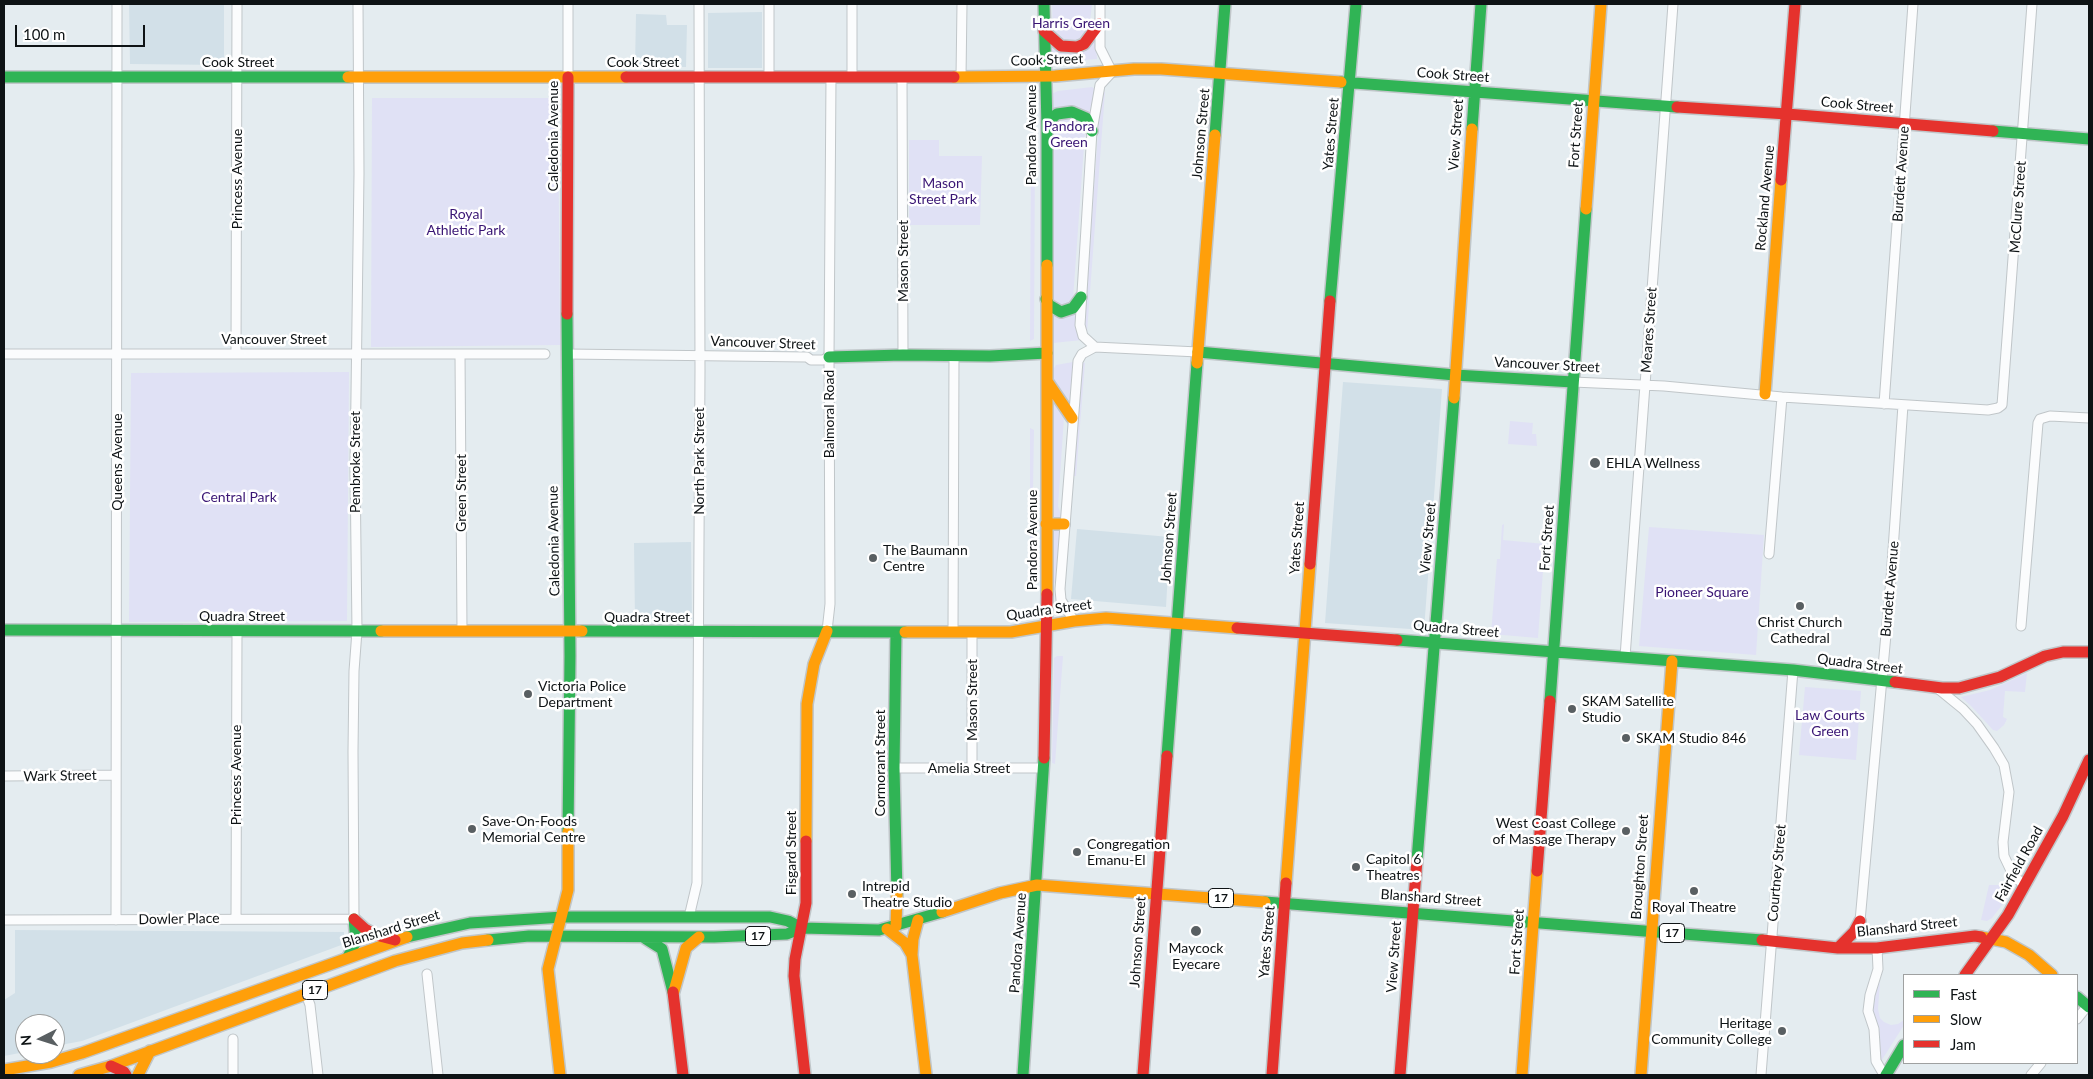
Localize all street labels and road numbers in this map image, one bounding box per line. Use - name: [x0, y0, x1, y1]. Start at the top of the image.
- street label: Cook Street: [1010, 50, 1084, 70]
- street label: Cook Street: [202, 54, 274, 70]
- street label: Cook Street: [607, 54, 679, 70]
- street label: Cook Street: [1416, 64, 1490, 86]
- street label: Caledonia Avenue: [545, 81, 561, 191]
- street label: Pandora Avenue: [1023, 85, 1039, 185]
- street label: Johnson Street: [1189, 88, 1213, 180]
- street label: Cook Street: [1820, 93, 1894, 117]
- street label: Yates Street: [1319, 97, 1343, 171]
- street label: View Street: [1445, 99, 1467, 171]
- street label: Fort Street: [1565, 102, 1587, 168]
- street label: Burdett Avenue: [1889, 125, 1913, 223]
- street label: Princess Avenue: [229, 129, 245, 229]
- street label: Rockland Avenue: [1752, 145, 1778, 251]
- street label: McClure Street: [2006, 160, 2030, 254]
- street label: Mason Street: [895, 220, 911, 302]
- street label: Meares Street: [1638, 287, 1660, 373]
- street label: Vancouver Street: [221, 331, 327, 347]
- street label: Vancouver Street: [710, 333, 816, 353]
- street label: Vancouver Street: [1494, 354, 1600, 376]
- street label: Balmoral Road: [821, 370, 837, 458]
- street label: North Park Street: [691, 407, 707, 515]
- street label: Pembroke Street: [347, 411, 363, 513]
- street label: Queens Avenue: [109, 413, 125, 511]
- street label: Green Street: [453, 454, 469, 532]
- street label: Caledonia Avenue: [545, 485, 563, 597]
- street label: Pandora Avenue: [1024, 490, 1040, 590]
- street label: Johnson Street: [1157, 492, 1181, 584]
- street label: Yates Street: [1286, 501, 1308, 575]
- street label: View Street: [1417, 502, 1439, 574]
- street label: Fort Street: [1536, 505, 1558, 571]
- street label: Burdett Avenue: [1877, 540, 1903, 638]
- street label: Quadra Street: [1005, 596, 1093, 624]
- street label: Quadra Street: [199, 608, 285, 624]
- street label: Quadra Street: [604, 609, 690, 625]
- street label: Quadra Street: [1412, 617, 1500, 641]
- street label: Quadra Street: [1816, 650, 1904, 678]
- street label: Mason Street: [964, 659, 980, 741]
- street label: Cormorant Street: [872, 710, 888, 816]
- street label: Princess Avenue: [228, 725, 244, 825]
- street label: Amelia Street: [928, 760, 1010, 776]
- street label: Wark Street: [23, 767, 97, 785]
- street label: Fisgard Street: [783, 811, 799, 895]
- street label: Broughton Street: [1628, 814, 1652, 920]
- street label: Fairfield Road: [1991, 823, 2047, 905]
- street label: Courtney Street: [1764, 824, 1790, 922]
- street label: Blanshard Street: [1380, 886, 1482, 910]
- road number: 17: [1208, 888, 1234, 908]
- street label: Pandora Avenue: [1006, 892, 1030, 994]
- street label: Johnson Street: [1126, 896, 1150, 988]
- street label: Yates Street: [1255, 905, 1279, 979]
- street label: Blanshard Street: [340, 906, 442, 952]
- street label: Fort Street: [1506, 909, 1528, 975]
- street label: Dowler Place: [138, 910, 220, 928]
- street label: Blanshard Street: [1856, 913, 1958, 941]
- street label: View Street: [1383, 921, 1405, 993]
- road number: 17: [1660, 924, 1684, 942]
- road number: 17: [746, 926, 770, 946]
- road number: 17: [302, 980, 328, 1000]

